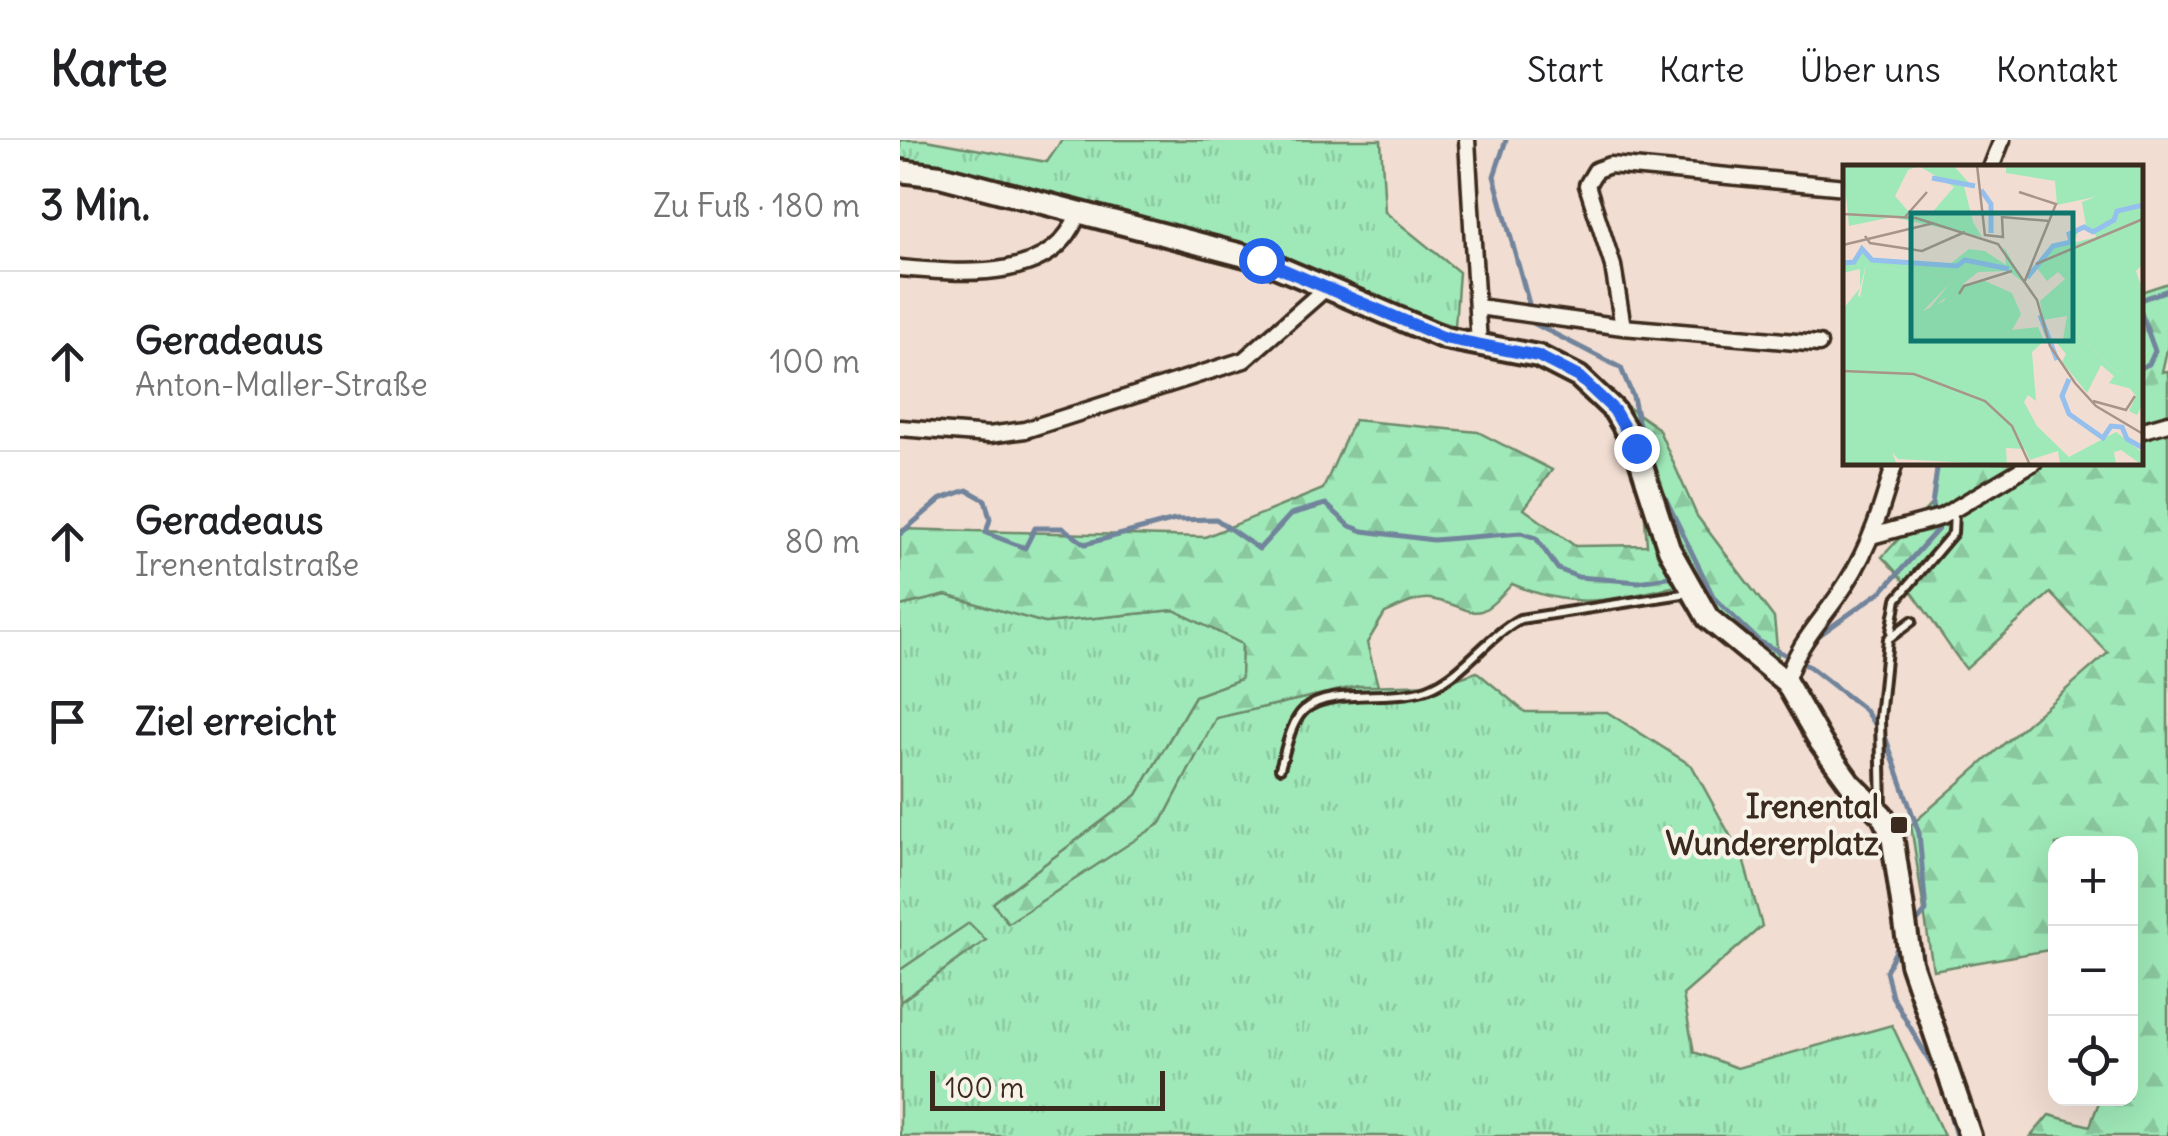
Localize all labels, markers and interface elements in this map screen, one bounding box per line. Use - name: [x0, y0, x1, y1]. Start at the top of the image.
- text: Karte: [50, 39, 168, 99]
- text: Start: [1527, 47, 1604, 91]
- text: Karte: [1659, 47, 1745, 91]
- text: Über uns: [1800, 47, 1941, 91]
- text: Kontakt: [1996, 47, 2118, 91]
- inset map: [1843, 165, 2143, 465]
- text: 3 Min.: [40, 179, 150, 231]
- text: Zu Fuß · 180 m: [653, 185, 860, 226]
- route start: [1239, 238, 1285, 284]
- text: Geradeaus: [135, 317, 323, 364]
- icon: ahead: [40, 334, 95, 389]
- text: 100 m: [770, 341, 860, 382]
- text: Anton-Maller-Straße: [135, 364, 428, 405]
- route end: [1614, 426, 1660, 472]
- text: Geradeaus: [135, 497, 323, 544]
- icon: ahead: [40, 514, 95, 569]
- text: 80 m: [785, 521, 860, 562]
- text: Irenentalstraße: [135, 544, 359, 585]
- icon: arrive: [40, 694, 95, 749]
- text: Ziel erreicht: [135, 698, 336, 745]
- place label: Irenental Wundererplatz: [1665, 786, 1879, 864]
- marker: Irenental Wundererplatz: [1888, 814, 1910, 836]
- map controls: [2048, 836, 2138, 1106]
- button: +: [2048, 836, 2138, 926]
- button: −: [2048, 926, 2138, 1016]
- button: locate: [2048, 1016, 2138, 1106]
- scale bar: [930, 1066, 1165, 1110]
- text: 100 m: [945, 1070, 1024, 1106]

